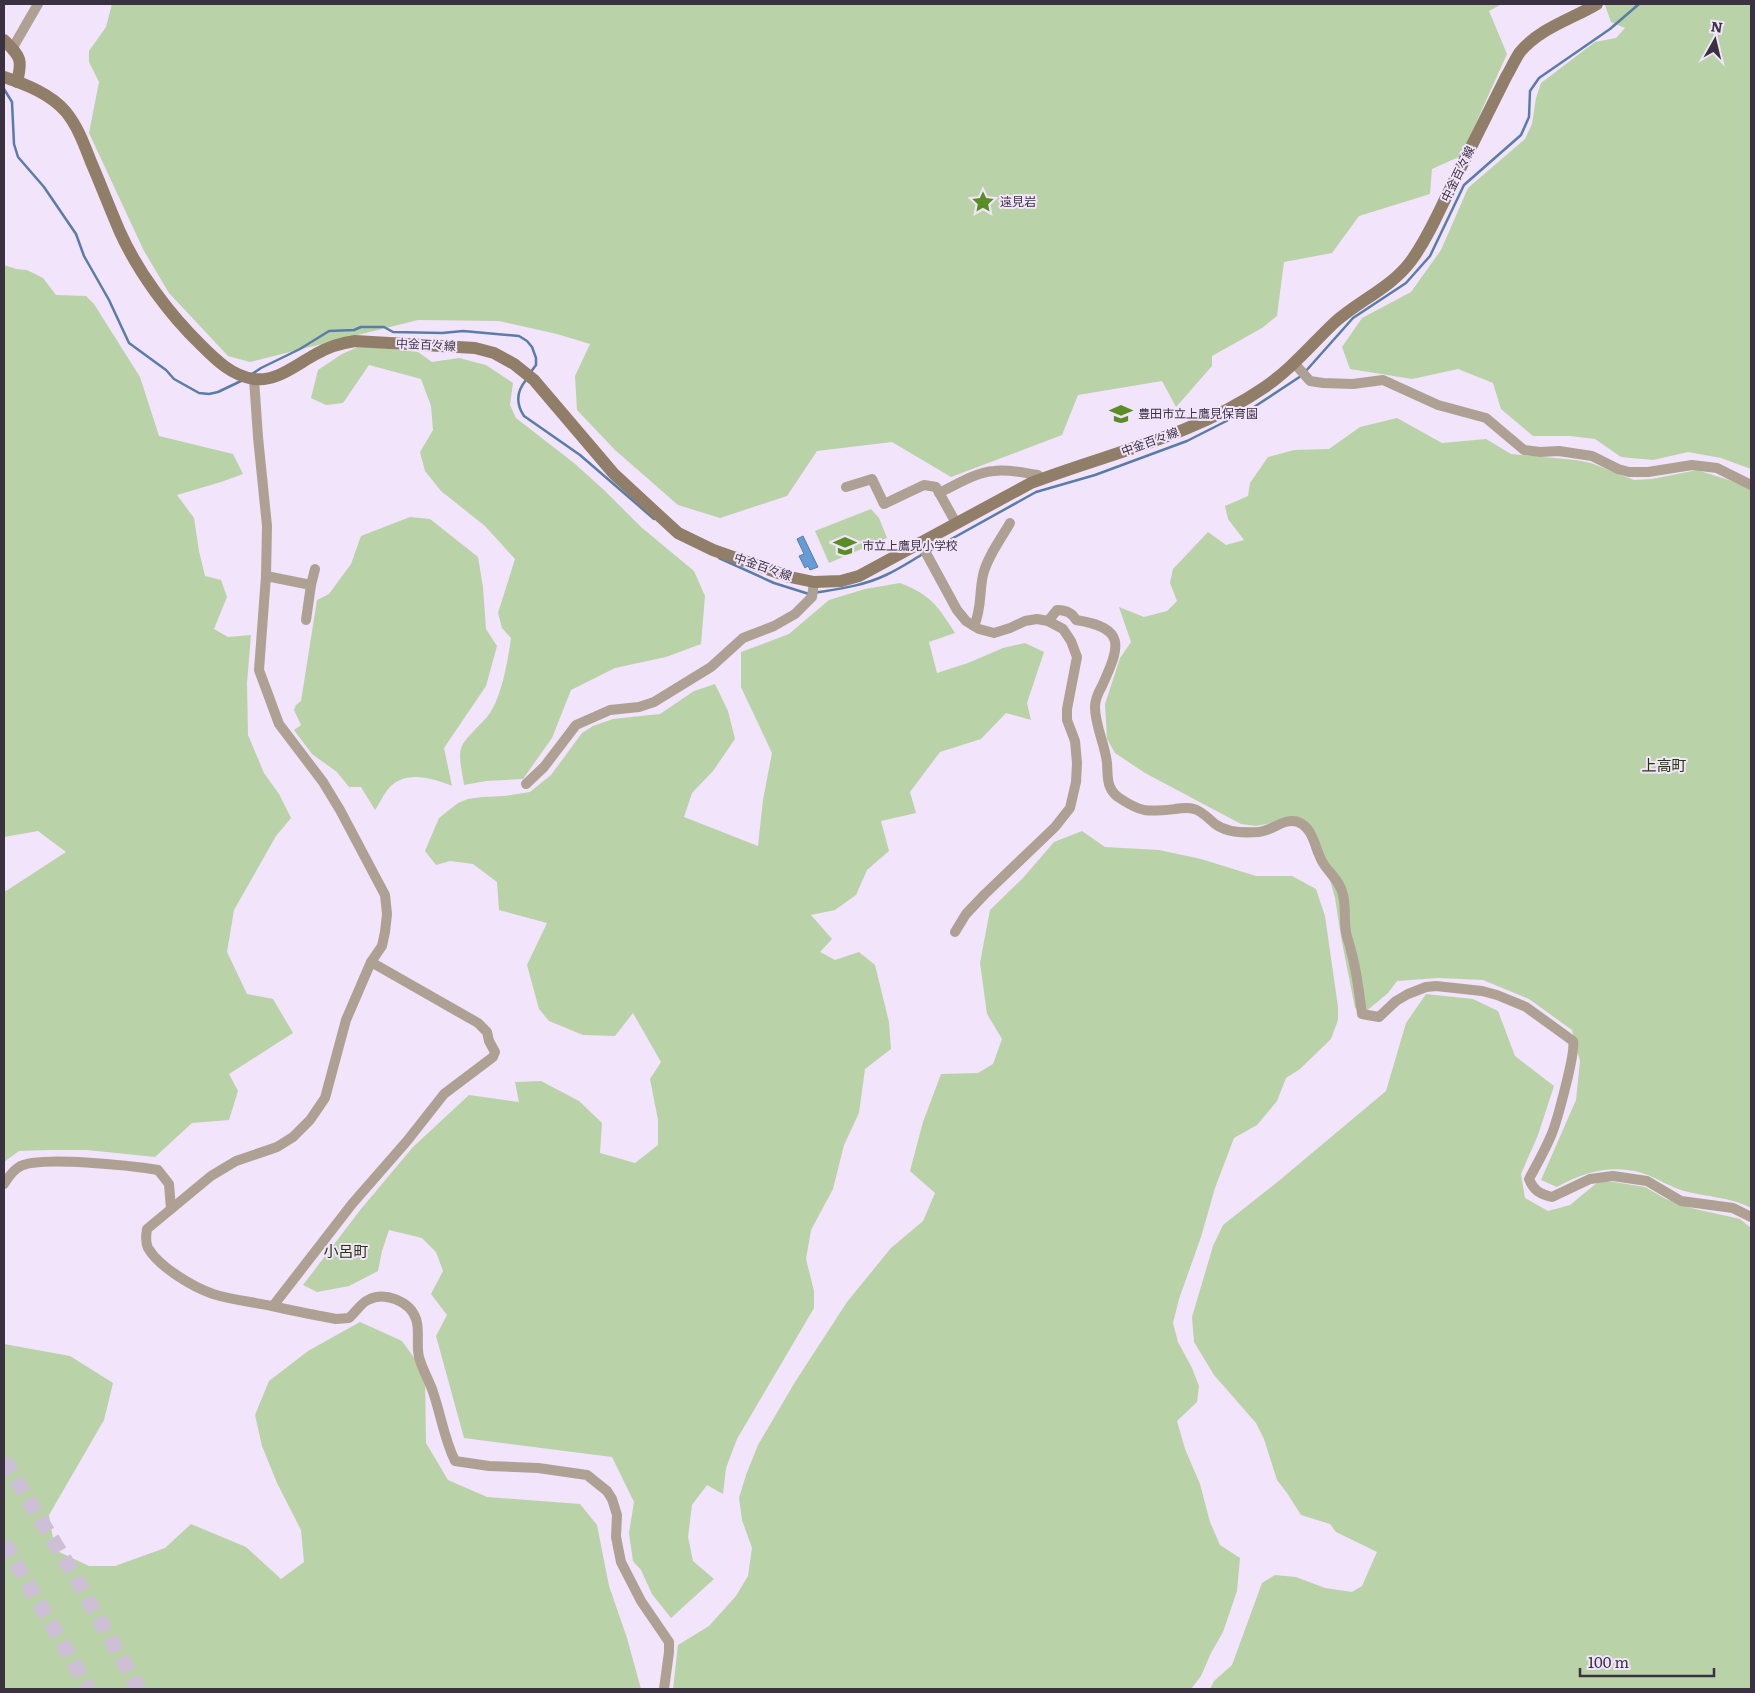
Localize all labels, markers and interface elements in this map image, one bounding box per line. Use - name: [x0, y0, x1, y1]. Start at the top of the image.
- north arrow: [1690, 15, 1740, 65]
- text: N: [1710, 15, 1724, 37]
- street label: 中金百々線: [1436, 143, 1478, 204]
- place icon: 遠見岩: [970, 189, 996, 215]
- place label: 遠見岩: [1000, 192, 1036, 210]
- street label: 中金百々線: [396, 333, 456, 355]
- school or university icon: 豊田市立上鷹見保育園: [1108, 401, 1134, 427]
- place label: 豊田市立上鷹見保育園: [1138, 404, 1258, 422]
- street label: 中金百々線: [1118, 422, 1181, 460]
- school or university icon: 市立上鷹見小学校: [832, 533, 858, 559]
- place label: 市立上鷹見小学校: [862, 536, 958, 554]
- street label: 中金百々線: [732, 548, 795, 584]
- district label: 上高町: [1641, 753, 1687, 776]
- district label: 小呂町: [323, 1239, 369, 1262]
- scale bar: [1580, 1646, 1714, 1678]
- text: 100 m: [1588, 1650, 1629, 1673]

